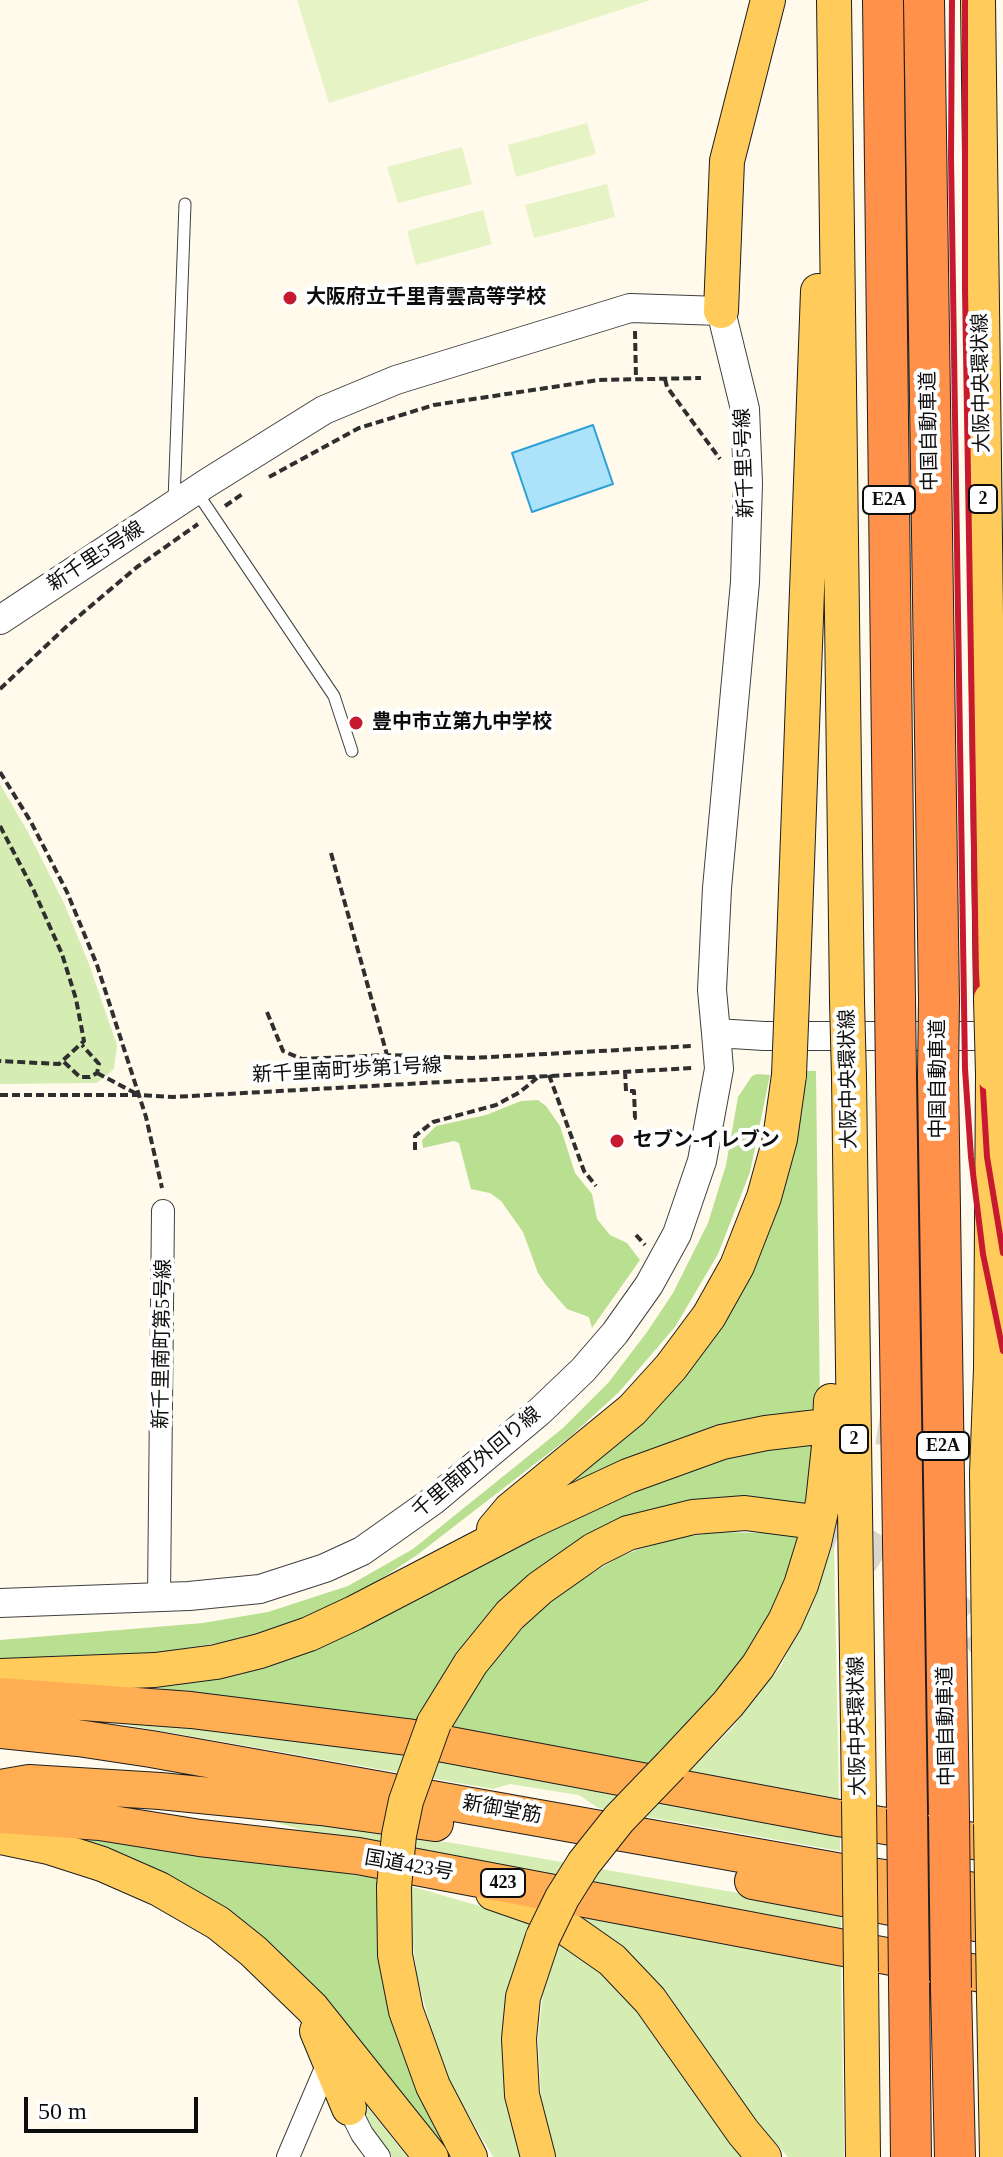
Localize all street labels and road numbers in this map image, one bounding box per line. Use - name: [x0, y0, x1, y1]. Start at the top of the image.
- street label: 大阪中央環状線: [969, 313, 995, 453]
- street label: 中国自動車道: [917, 371, 943, 491]
- street label: 新千里5号線: [731, 408, 759, 518]
- road number: 2: [969, 485, 997, 513]
- road number: E2A: [863, 486, 915, 514]
- street label: 新千里5号線: [43, 517, 149, 597]
- street label: 大阪中央環状線: [836, 1009, 862, 1149]
- street label: 中国自動車道: [927, 1019, 951, 1139]
- street label: 新千里南町歩第1号線: [252, 1054, 442, 1088]
- street label: 新千里南町第5号線: [150, 1259, 176, 1429]
- street label: 千里南町外回り線: [408, 1402, 546, 1524]
- road number: 2: [840, 1425, 868, 1453]
- road number: E2A: [917, 1432, 969, 1460]
- street label: 大阪中央環状線: [845, 1656, 871, 1796]
- street label: 中国自動車道: [934, 1666, 960, 1786]
- street label: 新御堂筋: [461, 1791, 543, 1829]
- street label: 国道423号: [363, 1846, 455, 1886]
- road number: 423: [481, 1869, 525, 1897]

